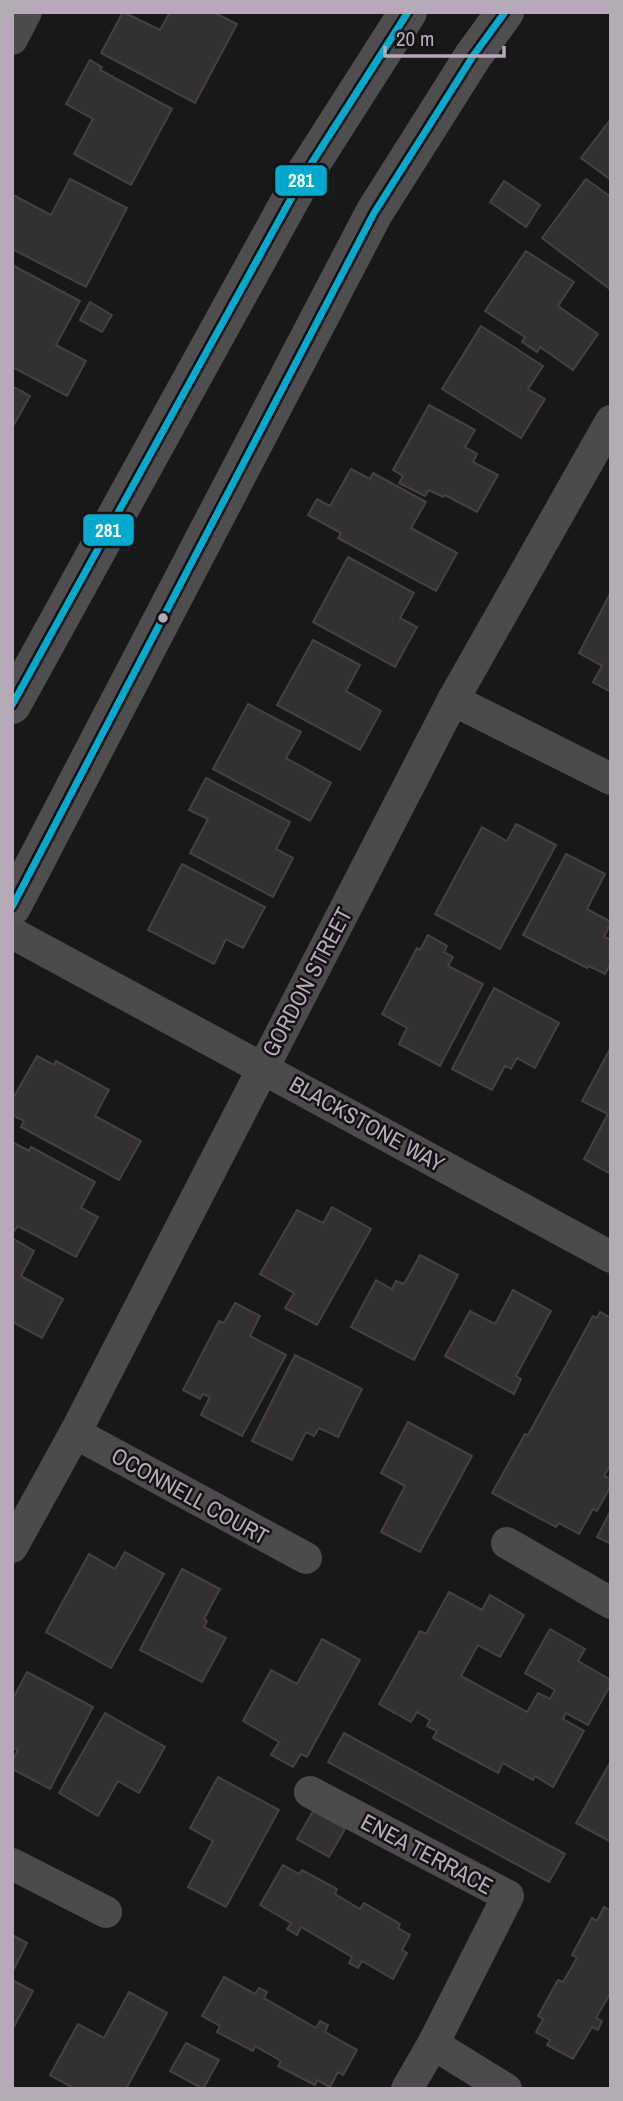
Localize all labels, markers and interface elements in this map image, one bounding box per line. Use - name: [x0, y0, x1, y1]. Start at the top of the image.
- scale bar: [385, 14, 504, 58]
- text: 20 m: [396, 24, 434, 53]
- line badge: 281: [274, 164, 328, 197]
- text: 281: [288, 167, 314, 193]
- line badge: 281: [82, 513, 135, 547]
- text: 281: [95, 517, 121, 543]
- unlabelled marker: [156, 611, 170, 625]
- street label: GORDON STREET: [254, 901, 359, 1062]
- street label: BLACKSTONE WAY: [284, 1068, 451, 1179]
- street label: OCONNELL COURT: [106, 1440, 275, 1552]
- street label: ENEA TERRACE: [356, 1806, 499, 1901]

